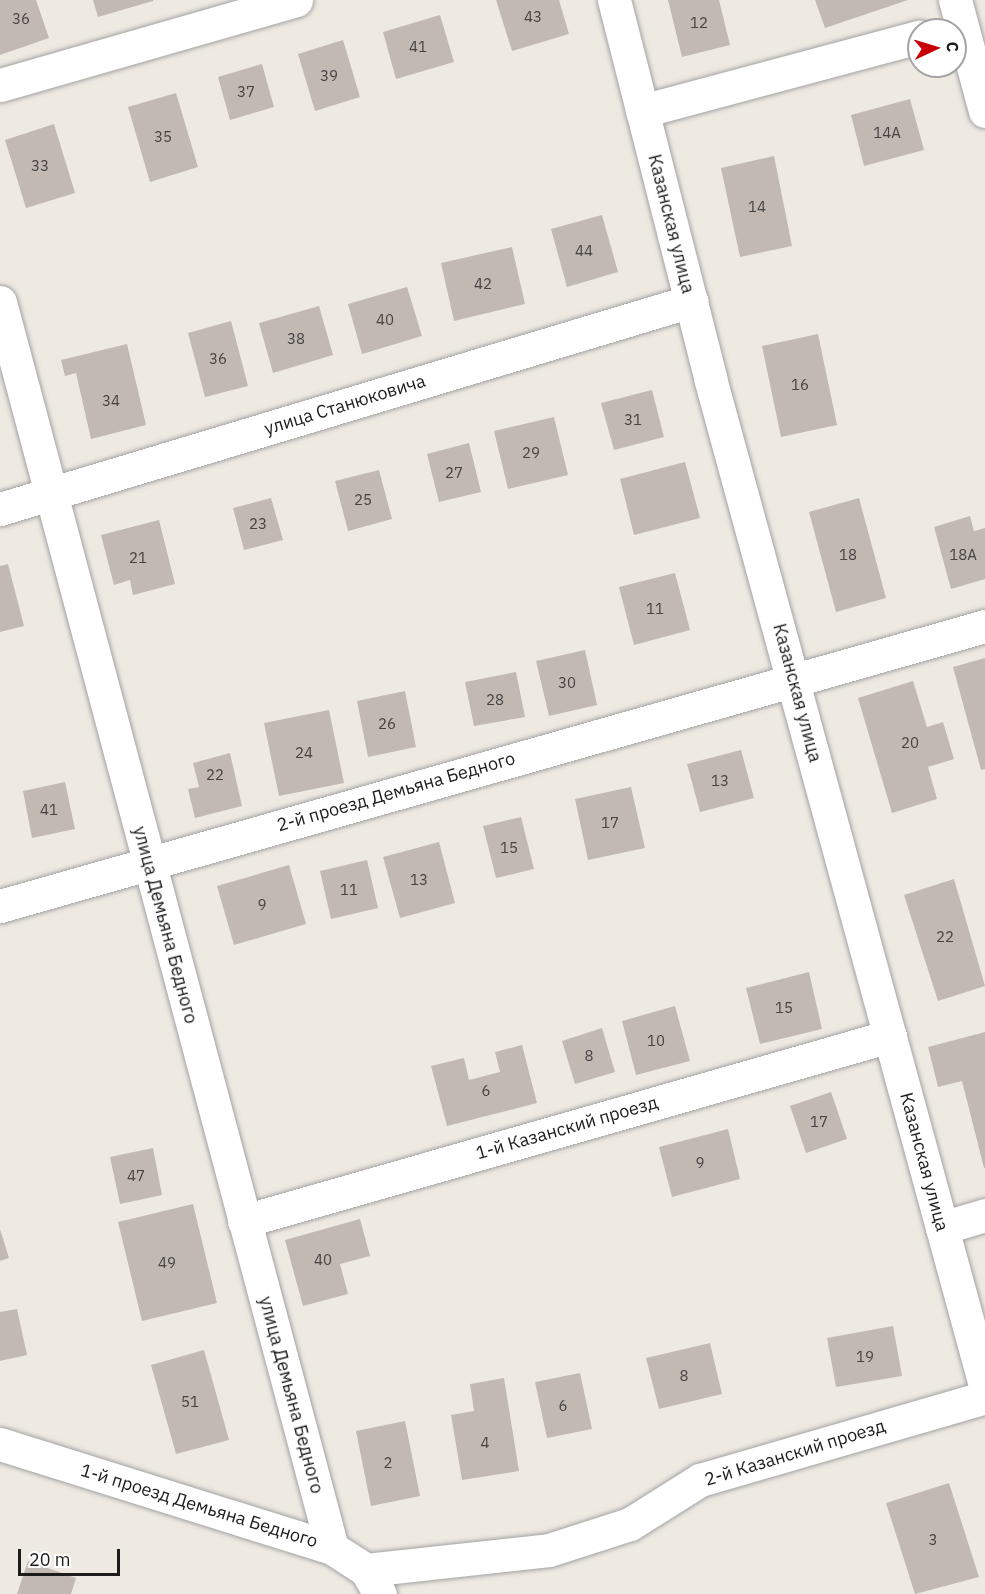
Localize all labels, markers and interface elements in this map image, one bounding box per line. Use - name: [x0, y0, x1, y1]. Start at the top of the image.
- house number: 43: [524, 8, 542, 26]
- house number: 36: [12, 10, 30, 28]
- house number: 12: [690, 14, 708, 32]
- north arrow: [907, 18, 967, 78]
- house number: 41: [409, 38, 427, 56]
- text: С: [943, 41, 963, 53]
- house number: 39: [320, 67, 338, 85]
- house number: 37: [237, 83, 255, 101]
- house number: 14А: [873, 124, 901, 142]
- house number: 35: [154, 128, 172, 146]
- street label: Казанская улица: [643, 152, 699, 296]
- house number: 33: [31, 157, 49, 175]
- house number: 14: [748, 198, 766, 216]
- house number: 44: [575, 242, 593, 260]
- house number: 42: [474, 275, 492, 293]
- house number: 40: [376, 311, 394, 329]
- house number: 38: [287, 330, 305, 348]
- house number: 36: [209, 350, 227, 368]
- street label: улица Станюковича: [262, 370, 428, 440]
- house number: 16: [791, 376, 809, 394]
- house number: 34: [102, 392, 120, 410]
- house number: 31: [624, 411, 642, 429]
- house number: 29: [522, 444, 540, 462]
- house number: 27: [445, 464, 463, 482]
- house number: 25: [354, 491, 372, 509]
- house number: 23: [249, 515, 267, 533]
- house number: 18: [839, 546, 857, 564]
- house number: 18А: [949, 546, 977, 564]
- house number: 21: [129, 549, 147, 567]
- house number: 11: [646, 600, 664, 618]
- street label: Казанская улица: [768, 621, 826, 765]
- house number: 30: [558, 674, 576, 692]
- house number: 28: [486, 691, 504, 709]
- house number: 26: [378, 715, 396, 733]
- house number: 20: [901, 734, 919, 752]
- house number: 24: [295, 744, 313, 762]
- street label: 2-й проезд Демьяна Бедного: [274, 748, 518, 836]
- house number: 22: [206, 766, 224, 784]
- house number: 13: [711, 772, 729, 790]
- house number: 41: [40, 801, 58, 819]
- house number: 17: [601, 814, 619, 832]
- street label: улица Демьяна Бедного: [128, 824, 202, 1026]
- house number: 15: [500, 839, 518, 857]
- house number: 13: [410, 871, 428, 889]
- house number: 11: [340, 881, 358, 899]
- house number: 9: [258, 896, 266, 914]
- house number: 22: [936, 928, 954, 946]
- house number: 15: [775, 999, 793, 1017]
- house number: 10: [647, 1032, 665, 1050]
- house number: 8: [585, 1047, 593, 1065]
- house number: 6: [482, 1082, 490, 1100]
- street label: Казанская улица: [895, 1090, 953, 1234]
- street label: 1-й Казанский проезд: [474, 1092, 660, 1164]
- house number: 17: [810, 1113, 828, 1131]
- house number: 9: [696, 1154, 704, 1172]
- house number: 47: [127, 1167, 145, 1185]
- house number: 40: [314, 1251, 332, 1269]
- house number: 49: [158, 1254, 176, 1272]
- street label: улица Демьяна Бедного: [254, 1294, 328, 1496]
- house number: 19: [856, 1348, 874, 1366]
- house number: 8: [680, 1367, 688, 1385]
- house number: 51: [181, 1393, 199, 1411]
- house number: 6: [559, 1397, 567, 1415]
- street label: 2-й Казанский проезд: [702, 1415, 888, 1491]
- house number: 4: [481, 1434, 489, 1452]
- house number: 2: [384, 1454, 392, 1472]
- street label: 1-й проезд Демьяна Бедного: [78, 1460, 320, 1552]
- house number: 3: [929, 1531, 937, 1549]
- scale bar: [21, 1537, 123, 1575]
- text: 20 m: [29, 1548, 71, 1571]

